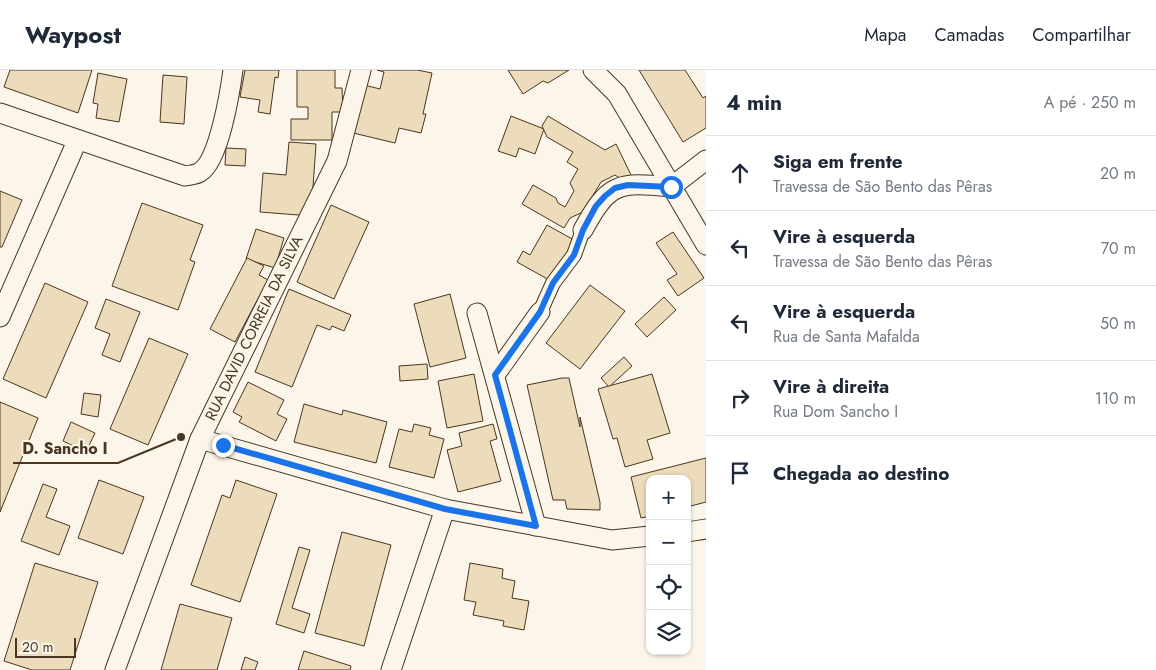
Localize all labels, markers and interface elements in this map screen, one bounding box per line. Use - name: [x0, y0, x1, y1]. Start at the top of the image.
- text: Waypost: [25, 17, 121, 52]
- text: Mapa: [864, 22, 906, 48]
- text: Camadas: [934, 22, 1004, 48]
- text: Compartilhar: [1032, 22, 1131, 48]
- text: 4 min: [726, 88, 782, 118]
- text: A pé · 250 m: [1044, 91, 1136, 114]
- text: Siga em frente: [773, 148, 903, 175]
- icon: ahead: [726, 159, 754, 187]
- text: 20 m: [1100, 162, 1136, 185]
- text: Travessa de São Bento das Pêras: [773, 175, 992, 198]
- route start: [660, 176, 683, 199]
- text: Vire à esquerda: [773, 223, 915, 250]
- street label: RUA DAVID CORREIA DA SILVA: [200, 232, 309, 424]
- icon: left: [726, 234, 754, 262]
- text: 70 m: [1101, 237, 1136, 260]
- text: Travessa de São Bento das Pêras: [773, 250, 992, 273]
- text: Vire à esquerda: [773, 298, 915, 325]
- icon: left: [726, 309, 754, 337]
- text: 50 m: [1100, 312, 1136, 335]
- text: Rua de Santa Mafalda: [773, 325, 920, 348]
- text: Vire à direita: [773, 373, 889, 400]
- icon: right: [726, 384, 754, 412]
- text: 110 m: [1095, 387, 1136, 410]
- text: Rua Dom Sancho I: [773, 400, 898, 423]
- callout: D. Sancho I: [13, 432, 118, 463]
- route end: [212, 434, 235, 457]
- text: D. Sancho I: [22, 437, 108, 460]
- icon: arrive: [726, 459, 754, 487]
- text: Chegada ao destino: [773, 460, 949, 487]
- map controls: [646, 475, 691, 655]
- button: +: [646, 475, 691, 520]
- button: −: [646, 520, 691, 565]
- button: locate: [646, 565, 691, 610]
- button: layers: [646, 610, 691, 655]
- scale bar: [15, 635, 76, 658]
- text: 20 m: [22, 637, 54, 657]

